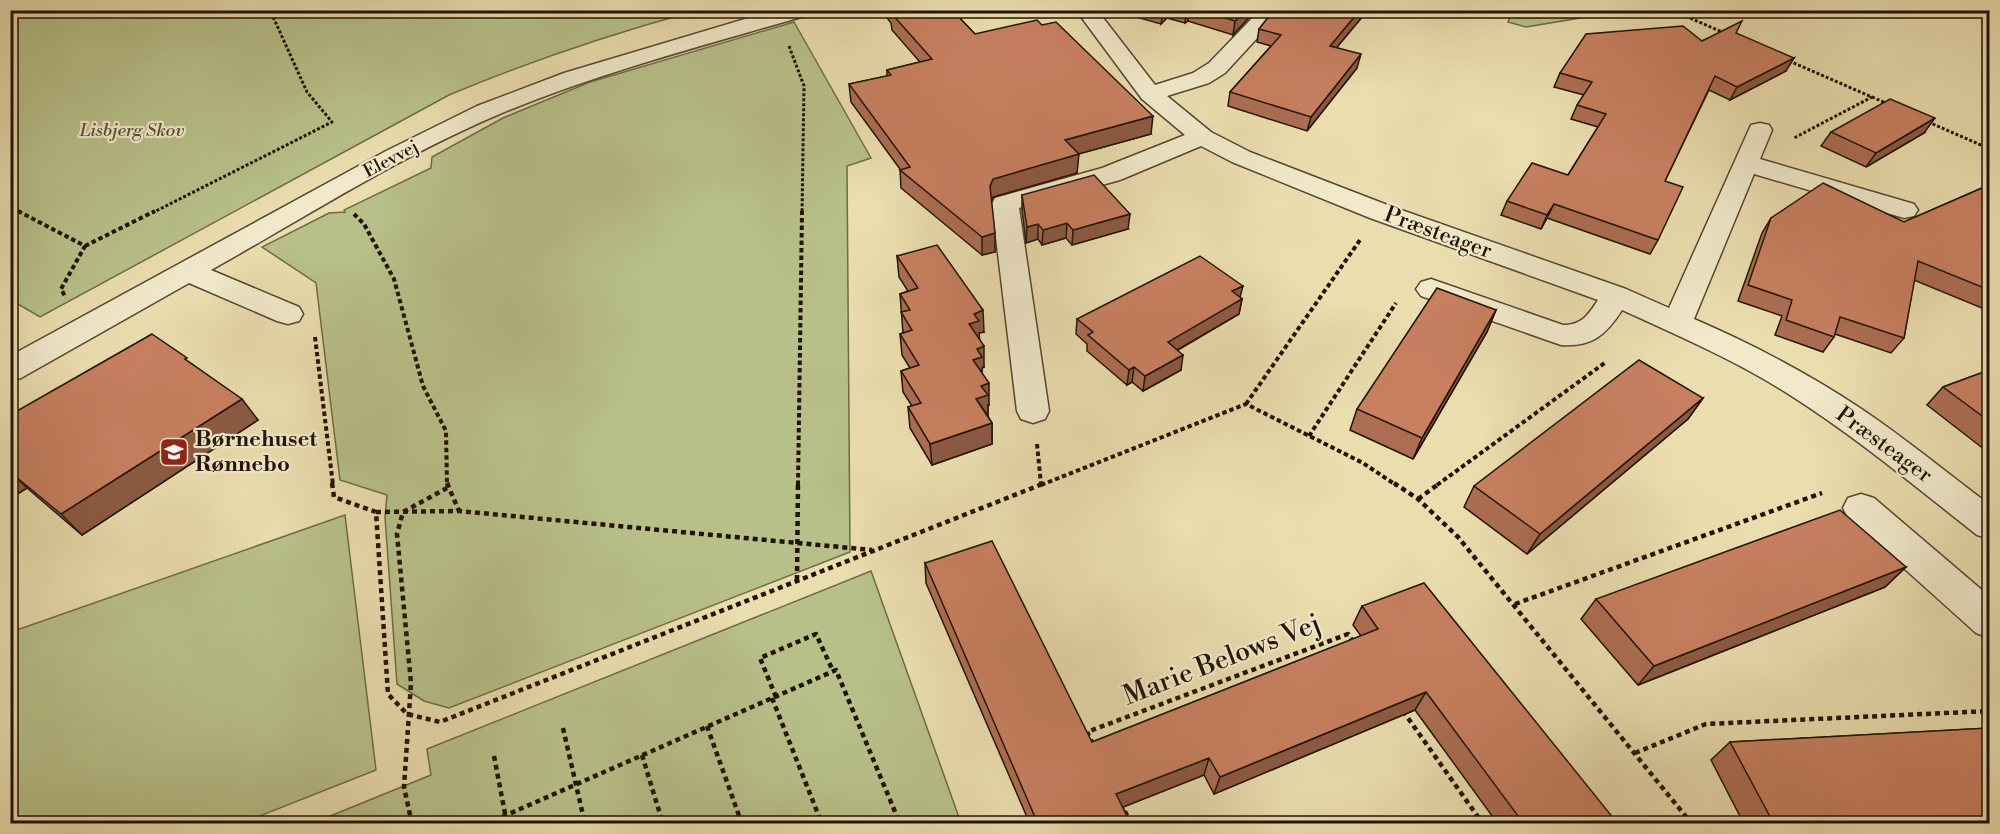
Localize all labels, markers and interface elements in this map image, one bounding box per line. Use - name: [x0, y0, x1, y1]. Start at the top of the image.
- park label: Lisbjerg Skov: [79, 119, 184, 142]
- street label: Elevvej: [359, 135, 423, 183]
- street label: Præsteager: [1381, 201, 1495, 265]
- street label: Præsteager: [1831, 401, 1937, 489]
- place label: Børnehuset Rønnebo: [195, 426, 317, 478]
- school or university icon: Børnehuset Rønnebo: [158, 436, 190, 468]
- street label: Marie Belows Vej: [1118, 607, 1326, 713]

